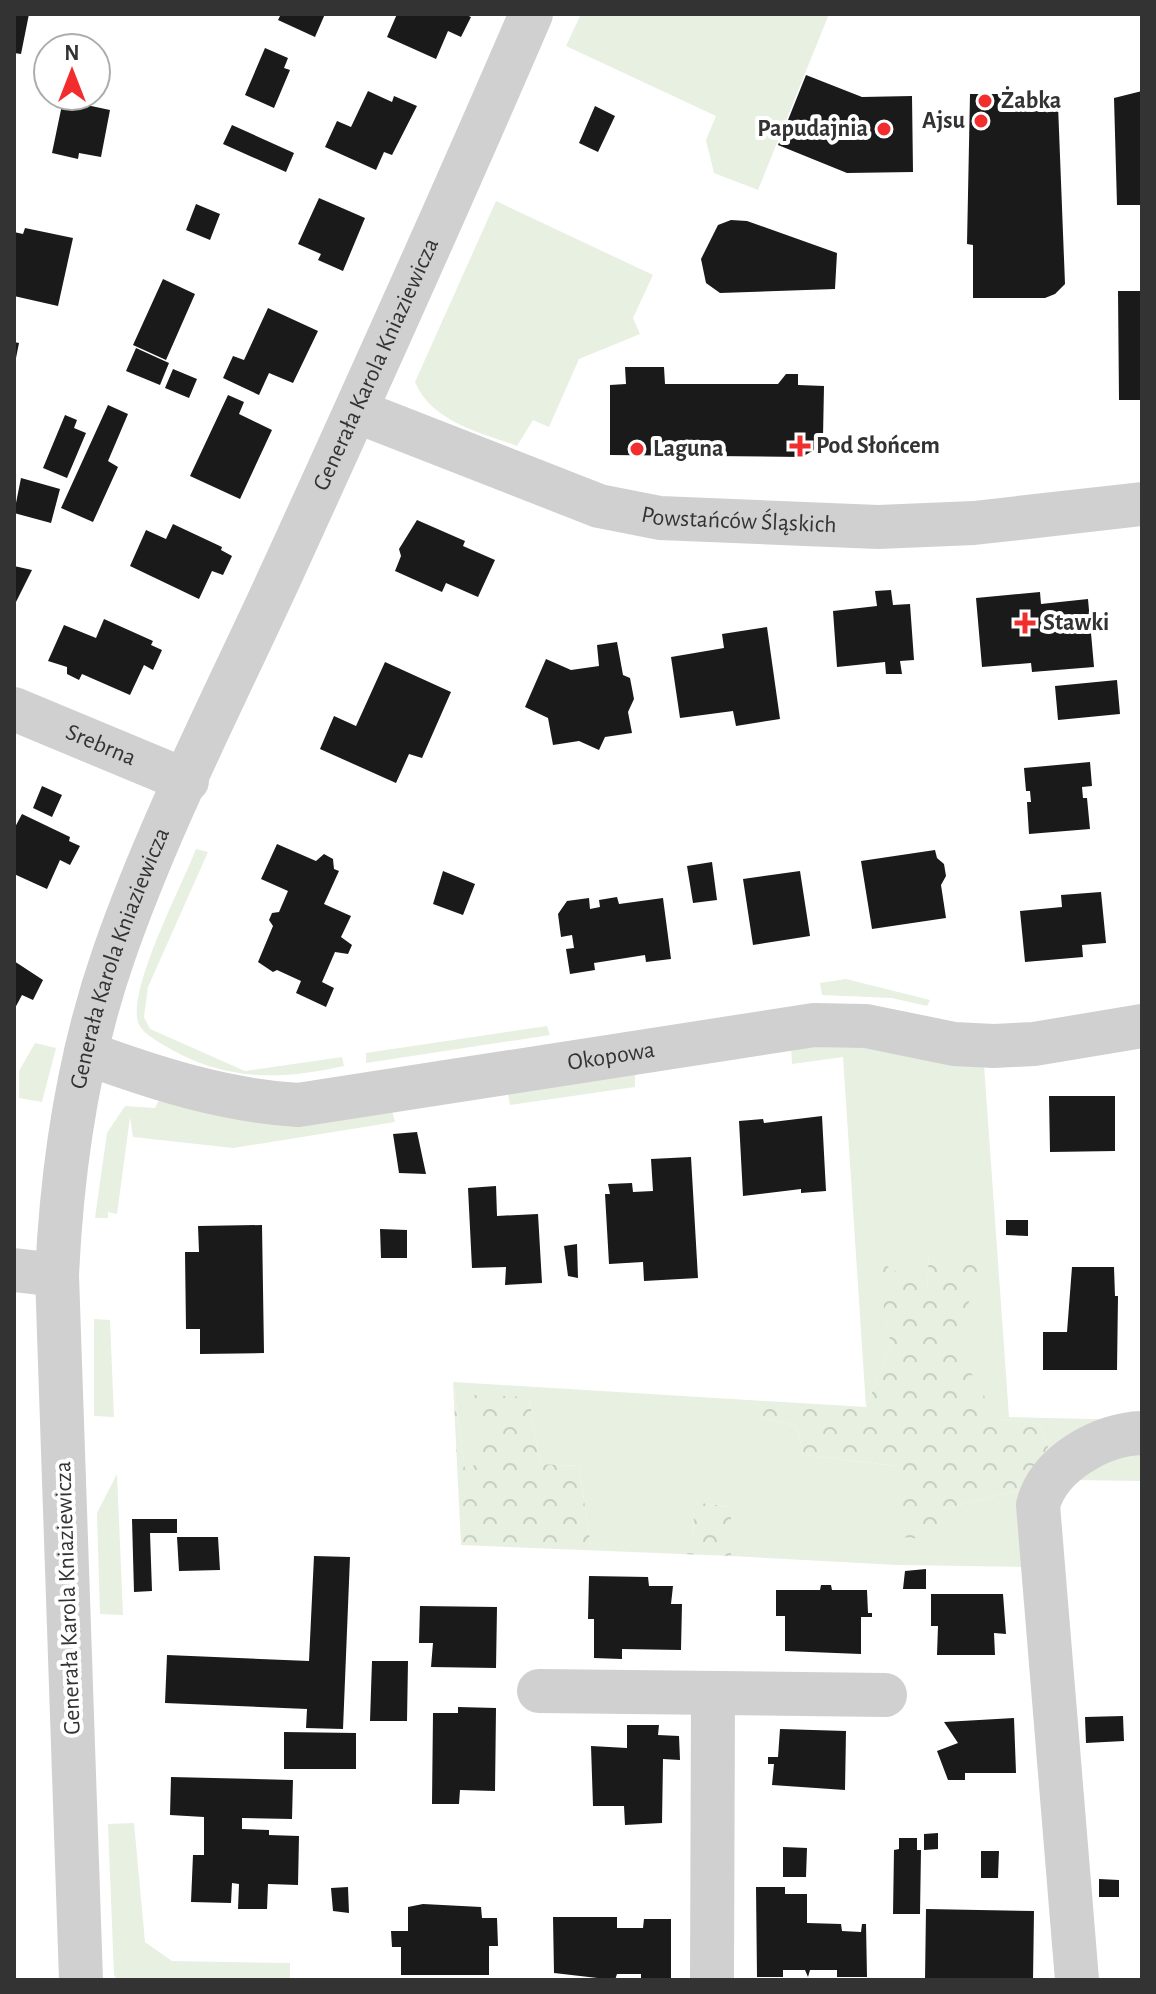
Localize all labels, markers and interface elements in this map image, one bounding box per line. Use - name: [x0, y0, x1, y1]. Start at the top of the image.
- north arrow: [32, 32, 112, 112]
- text: N: [64, 42, 80, 64]
- place label: Żabka: [1001, 86, 1061, 113]
- marker: Żabka: [976, 92, 994, 110]
- place label: Ajsu: [922, 109, 965, 133]
- marker: Ajsu: [972, 112, 990, 130]
- place label: Papudajnia: [757, 117, 868, 141]
- marker: Papudajnia: [875, 120, 893, 138]
- street label: Generała Karola Kniaziewicza: [309, 235, 443, 494]
- place label: Pod Słońcem: [816, 434, 940, 458]
- place label: Laguna: [653, 437, 724, 461]
- marker: Pod Słońcem: [791, 437, 809, 455]
- marker: Laguna: [628, 440, 646, 458]
- street label: Powstańców Śląskich: [639, 503, 837, 537]
- place label: Stawki: [1043, 611, 1109, 635]
- marker: Stawki: [1014, 612, 1036, 634]
- street label: Srebrna: [62, 720, 139, 770]
- street label: Generała Karola Kniaziewicza: [66, 824, 174, 1091]
- street label: Okopowa: [566, 1038, 657, 1075]
- street label: Generała Karola Kniaziewicza: [51, 1461, 85, 1735]

